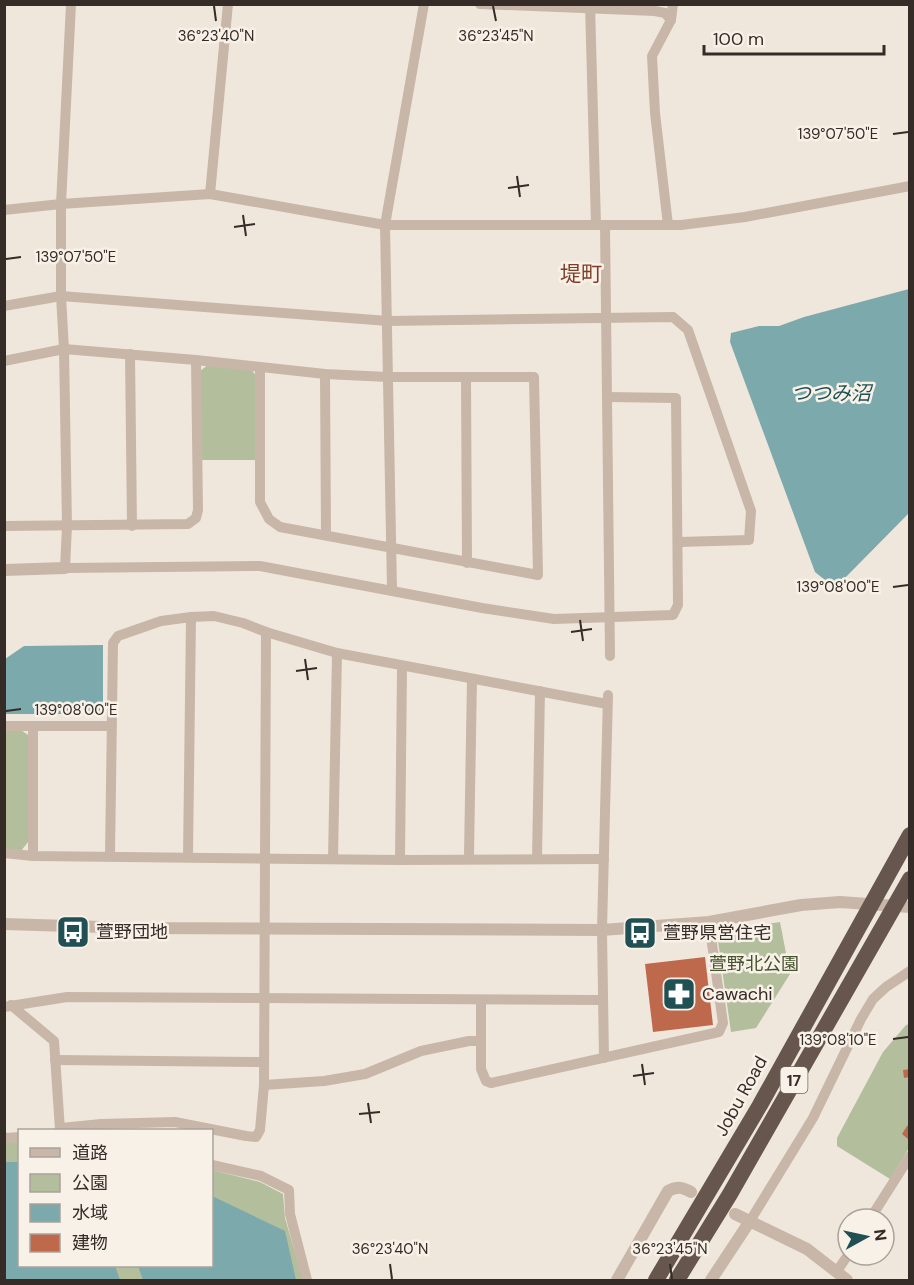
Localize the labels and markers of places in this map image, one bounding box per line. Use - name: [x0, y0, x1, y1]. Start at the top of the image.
- bus stop icon: 萱野団地: [55, 914, 91, 950]
- bus stop icon: 萱野県営住宅: [622, 915, 658, 951]
- place label: 萱野団地: [96, 920, 168, 944]
- place label: 萱野県営住宅: [663, 921, 771, 945]
- pharmacy icon: Cawachi: [661, 976, 697, 1012]
- place label: Cawachi: [702, 982, 773, 1006]

